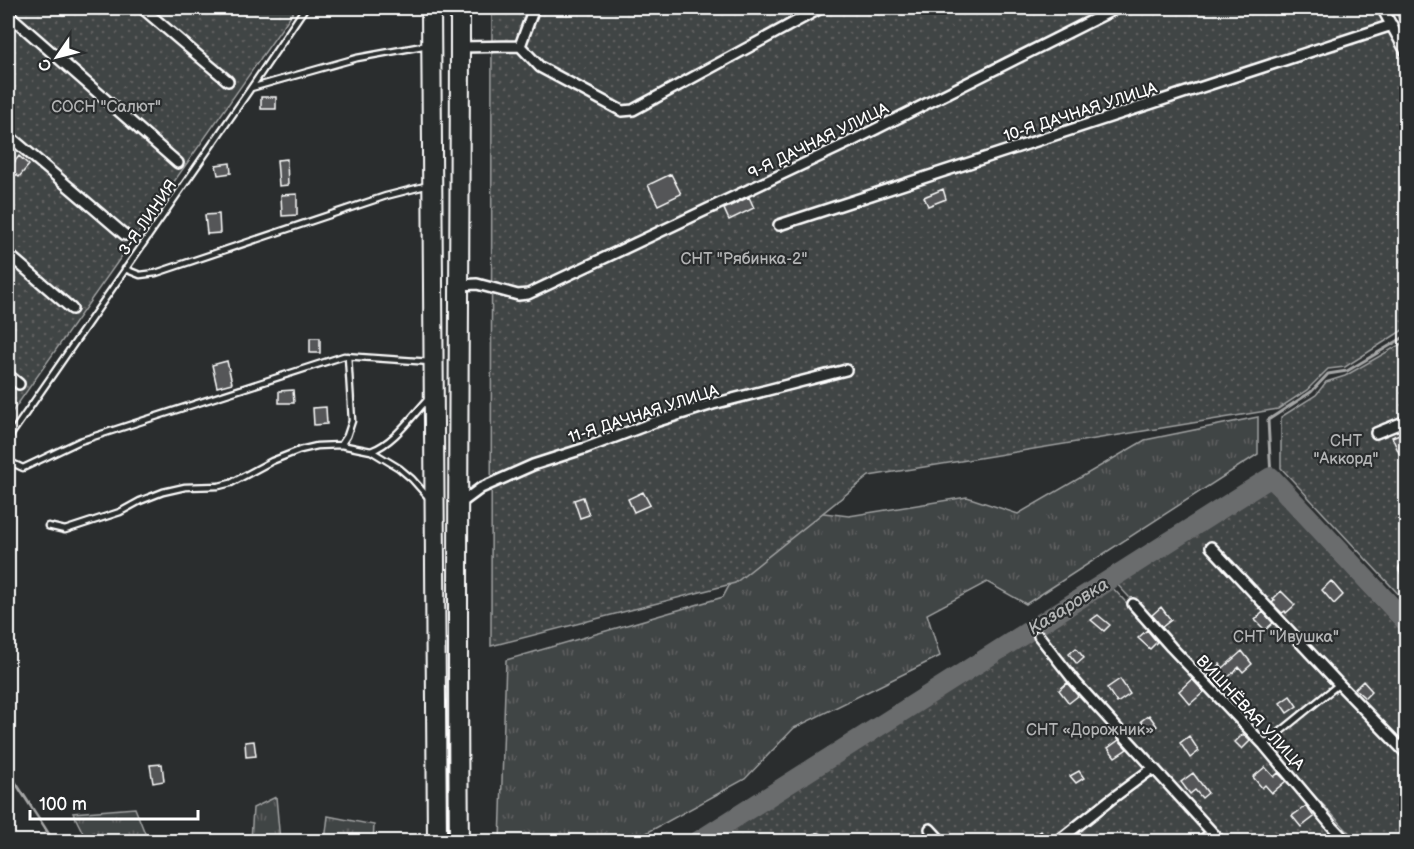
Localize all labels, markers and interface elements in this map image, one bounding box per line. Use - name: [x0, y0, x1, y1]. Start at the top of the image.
- north arrow: [27, 27, 87, 87]
- text: С: [35, 55, 57, 75]
- street label: 10-Я ДАЧНАЯ УЛИЦА: [1001, 79, 1160, 146]
- park label: СОСН "Салют": [51, 98, 161, 117]
- street label: 9-Я ДАЧНАЯ УЛИЦА: [745, 99, 892, 184]
- street label: 3-Я ЛИНИЯ: [115, 176, 181, 259]
- park label: СНТ "Рябинка-2": [681, 250, 808, 269]
- street label: 11-Я ДАЧНАЯ УЛИЦА: [566, 381, 721, 448]
- park label: СНТ "Аккорд": [1313, 432, 1379, 469]
- water label: Казаровка: [1024, 573, 1112, 639]
- park label: СНТ "Ивушка": [1233, 628, 1339, 647]
- street label: ВИШНЁВАЯ УЛИЦА: [1192, 651, 1309, 775]
- park label: СНТ «Дорожник»: [1026, 721, 1154, 740]
- scale bar: [30, 783, 198, 821]
- text: 100 m: [39, 794, 87, 815]

